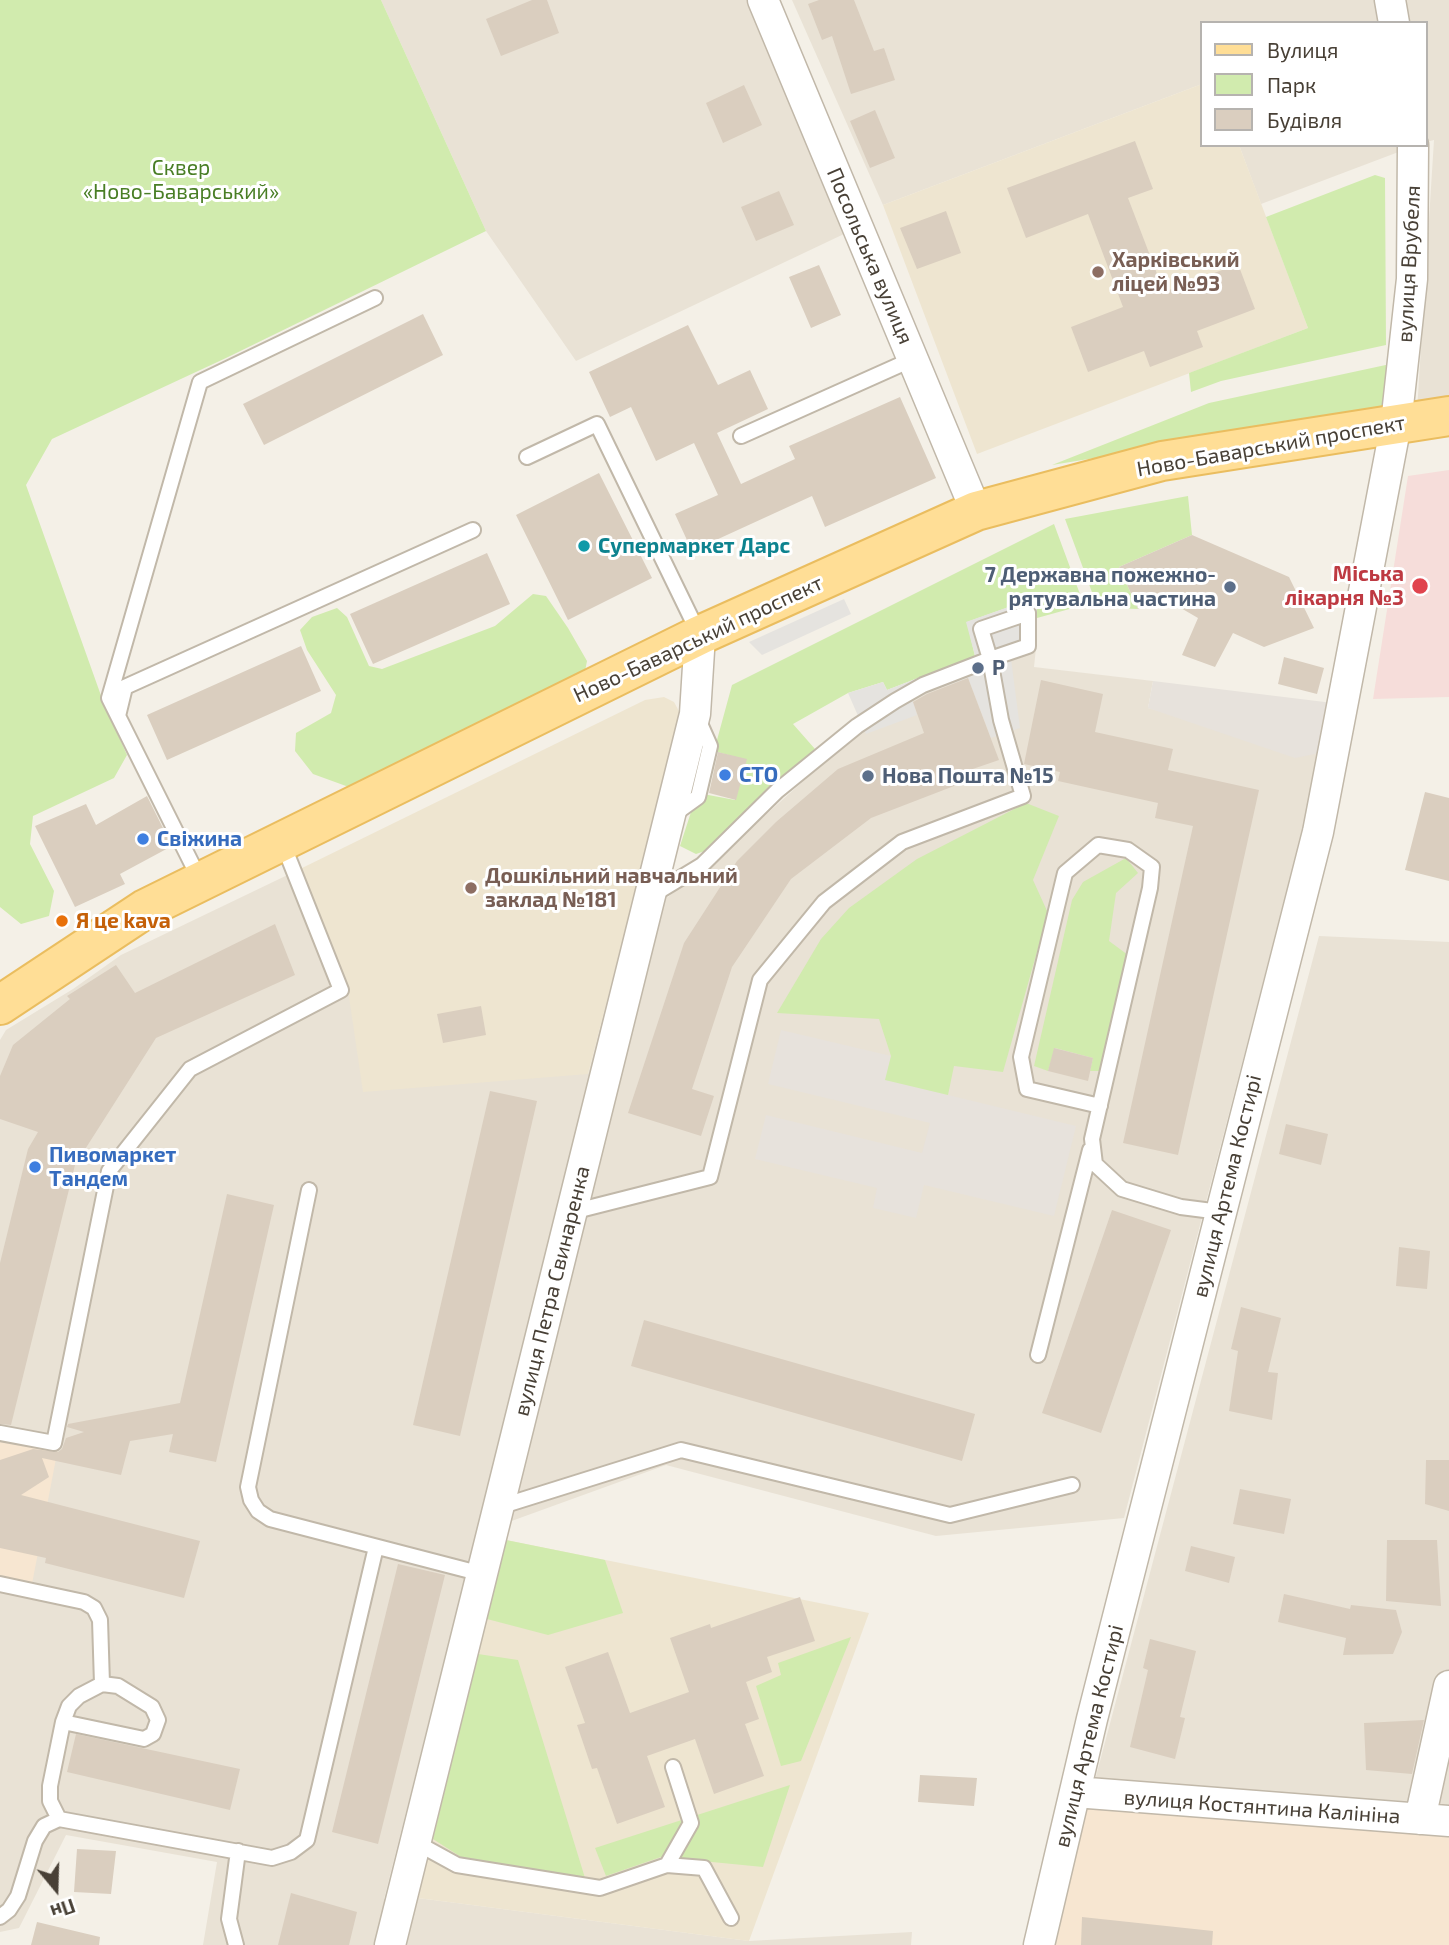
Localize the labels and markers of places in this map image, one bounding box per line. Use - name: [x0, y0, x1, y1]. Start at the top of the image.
- place label: Харківський ліцей №93: [1112, 247, 1240, 297]
- marker: Харківський ліцей №93: [1090, 264, 1106, 280]
- place label: Супермаркет Дарс: [598, 533, 790, 559]
- marker: Супермаркет Дарс: [576, 538, 592, 554]
- place label: Міська лікарня №3: [1285, 561, 1404, 611]
- place label: 7 Державна пожежно- рятувальна частина: [985, 562, 1216, 612]
- marker: Міська лікарня №3: [1410, 576, 1430, 596]
- marker: 7 Державна пожежно- рятувальна частина: [1222, 579, 1238, 595]
- place label: Р: [992, 655, 1005, 681]
- marker: Р: [970, 660, 986, 676]
- place label: СТО: [739, 762, 778, 788]
- place label: Нова Пошта №15: [882, 763, 1054, 789]
- marker: СТО: [717, 767, 733, 783]
- marker: Нова Пошта №15: [860, 768, 876, 784]
- place label: Свіжина: [157, 826, 242, 852]
- marker: Свіжина: [135, 831, 151, 847]
- place label: Дошкільний навчальний заклад №181: [485, 863, 738, 913]
- marker: Дошкільний навчальний заклад №181: [463, 880, 479, 896]
- place label: Я це kava: [76, 908, 171, 934]
- marker: Я це kava: [54, 913, 70, 929]
- place label: Пивомаркет Тандем: [49, 1142, 176, 1192]
- marker: Пивомаркет Тандем: [27, 1159, 43, 1175]

